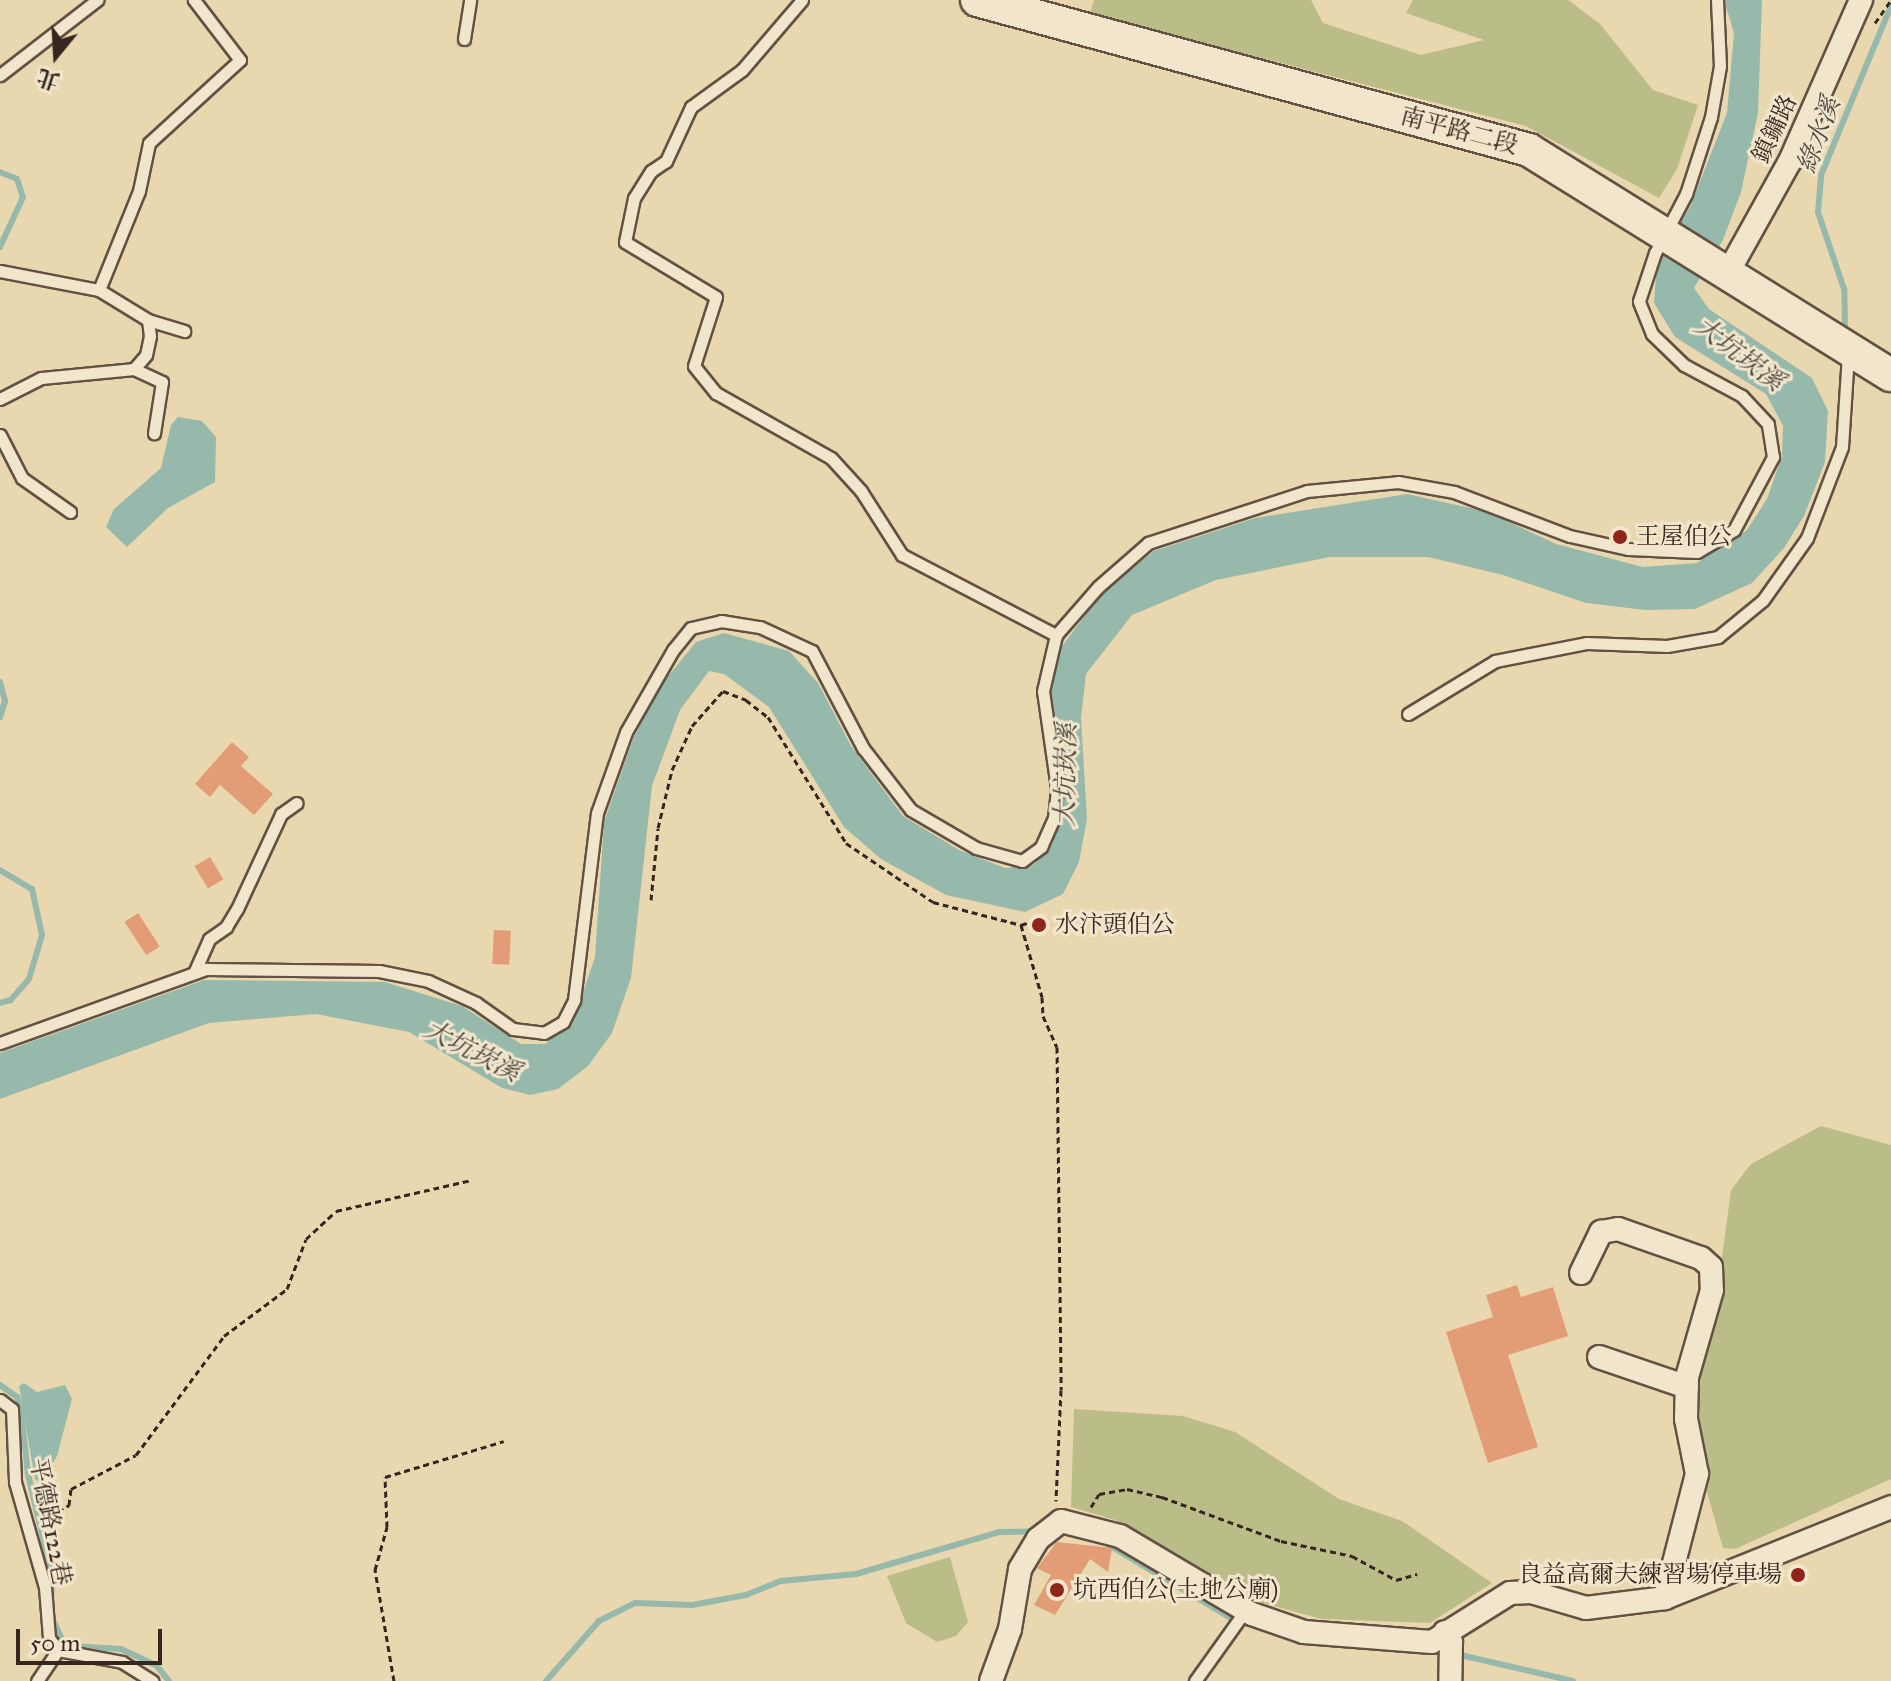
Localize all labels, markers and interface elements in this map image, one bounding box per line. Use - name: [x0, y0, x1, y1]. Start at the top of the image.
- north arrow: [16, 16, 96, 96]
- text: 北: [34, 63, 63, 96]
- street label: 鎮鏞路: [1747, 90, 1803, 168]
- water label: 綠水溪: [1791, 93, 1847, 177]
- street label: 南平路二段: [1397, 102, 1521, 160]
- water label: 大坑崁溪: [1688, 310, 1790, 398]
- place label: 王屋伯公: [1636, 523, 1732, 551]
- marker: 王屋伯公: [1611, 528, 1629, 546]
- water label: 大坑崁溪: [1049, 723, 1083, 827]
- place label: 水汴頭伯公: [1055, 911, 1175, 939]
- marker: 水汴頭伯公: [1030, 916, 1048, 934]
- water label: 大坑崁溪: [419, 1013, 525, 1089]
- street label: 平德路122巷: [24, 1456, 76, 1588]
- place label: 良益高爾夫練習場停車場: [1518, 1561, 1782, 1589]
- marker: 良益高爾夫練習場停車場: [1789, 1566, 1807, 1584]
- place label: 坑西伯公(土地公廟): [1073, 1576, 1278, 1604]
- marker: 坑西伯公(土地公廟): [1048, 1581, 1066, 1599]
- scale bar: [20, 1613, 166, 1663]
- text: 50 m: [30, 1628, 80, 1658]

